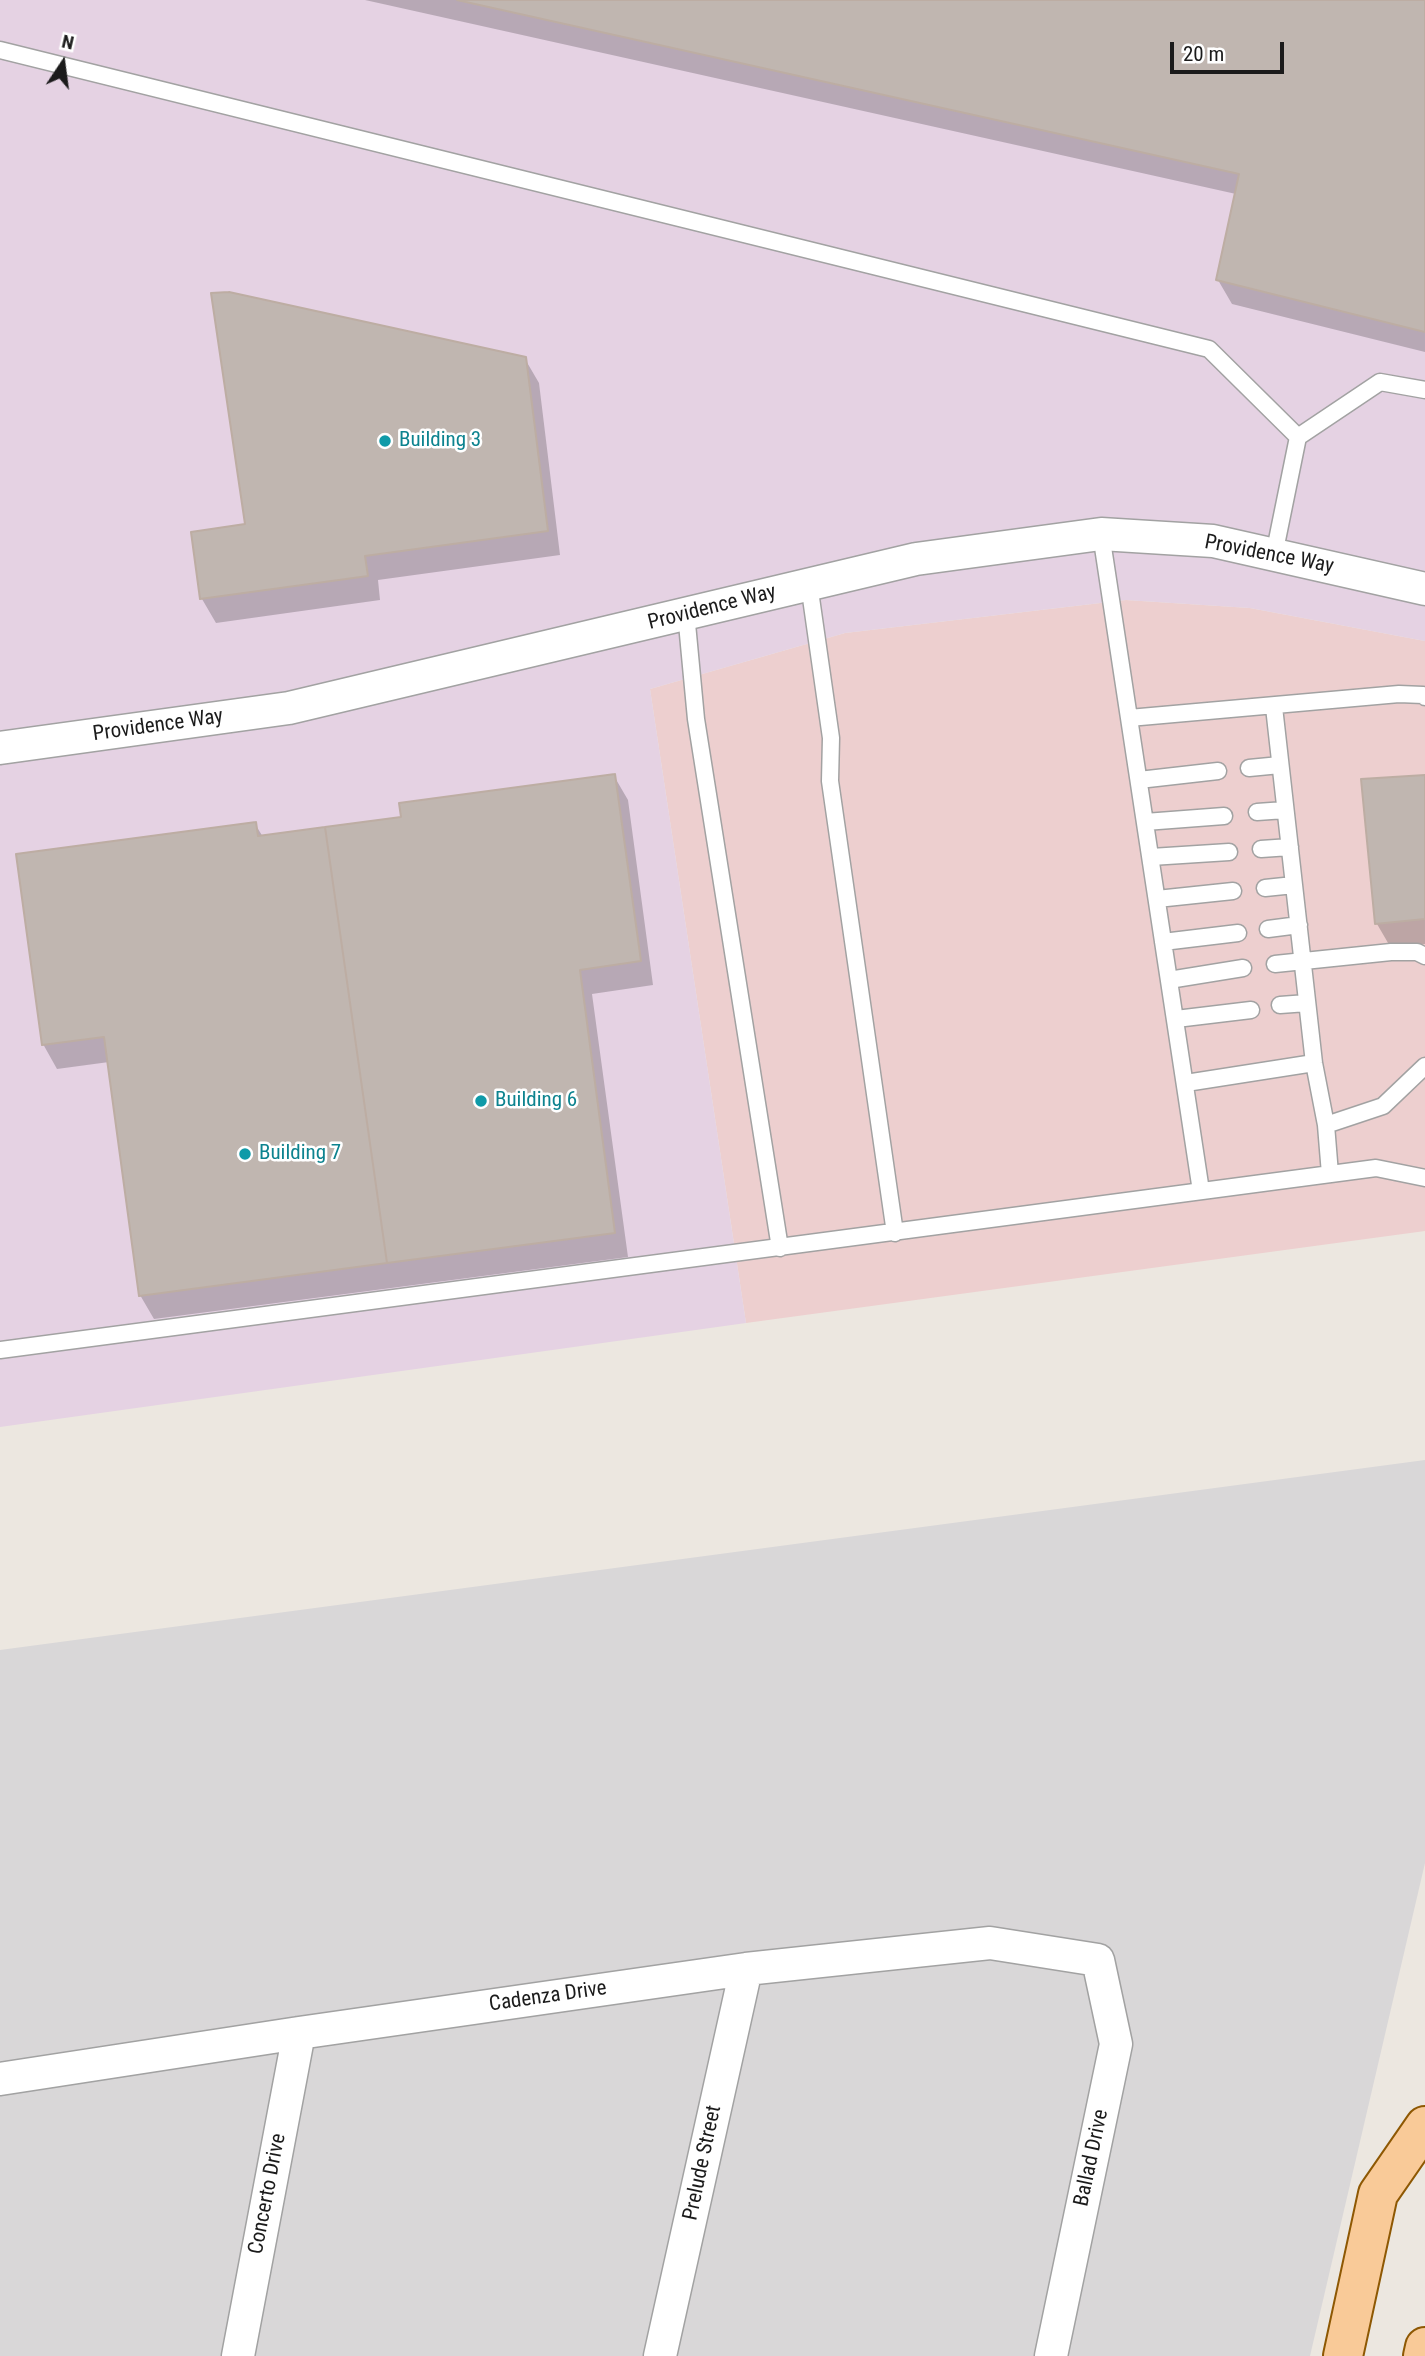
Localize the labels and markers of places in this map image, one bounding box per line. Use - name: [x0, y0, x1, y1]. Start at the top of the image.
- place label: Building 3: [399, 428, 481, 454]
- marker: Building 3: [377, 433, 393, 449]
- place label: Building 6: [495, 1088, 577, 1114]
- marker: Building 6: [473, 1093, 489, 1109]
- place label: Building 7: [259, 1141, 341, 1167]
- marker: Building 7: [237, 1146, 253, 1162]

